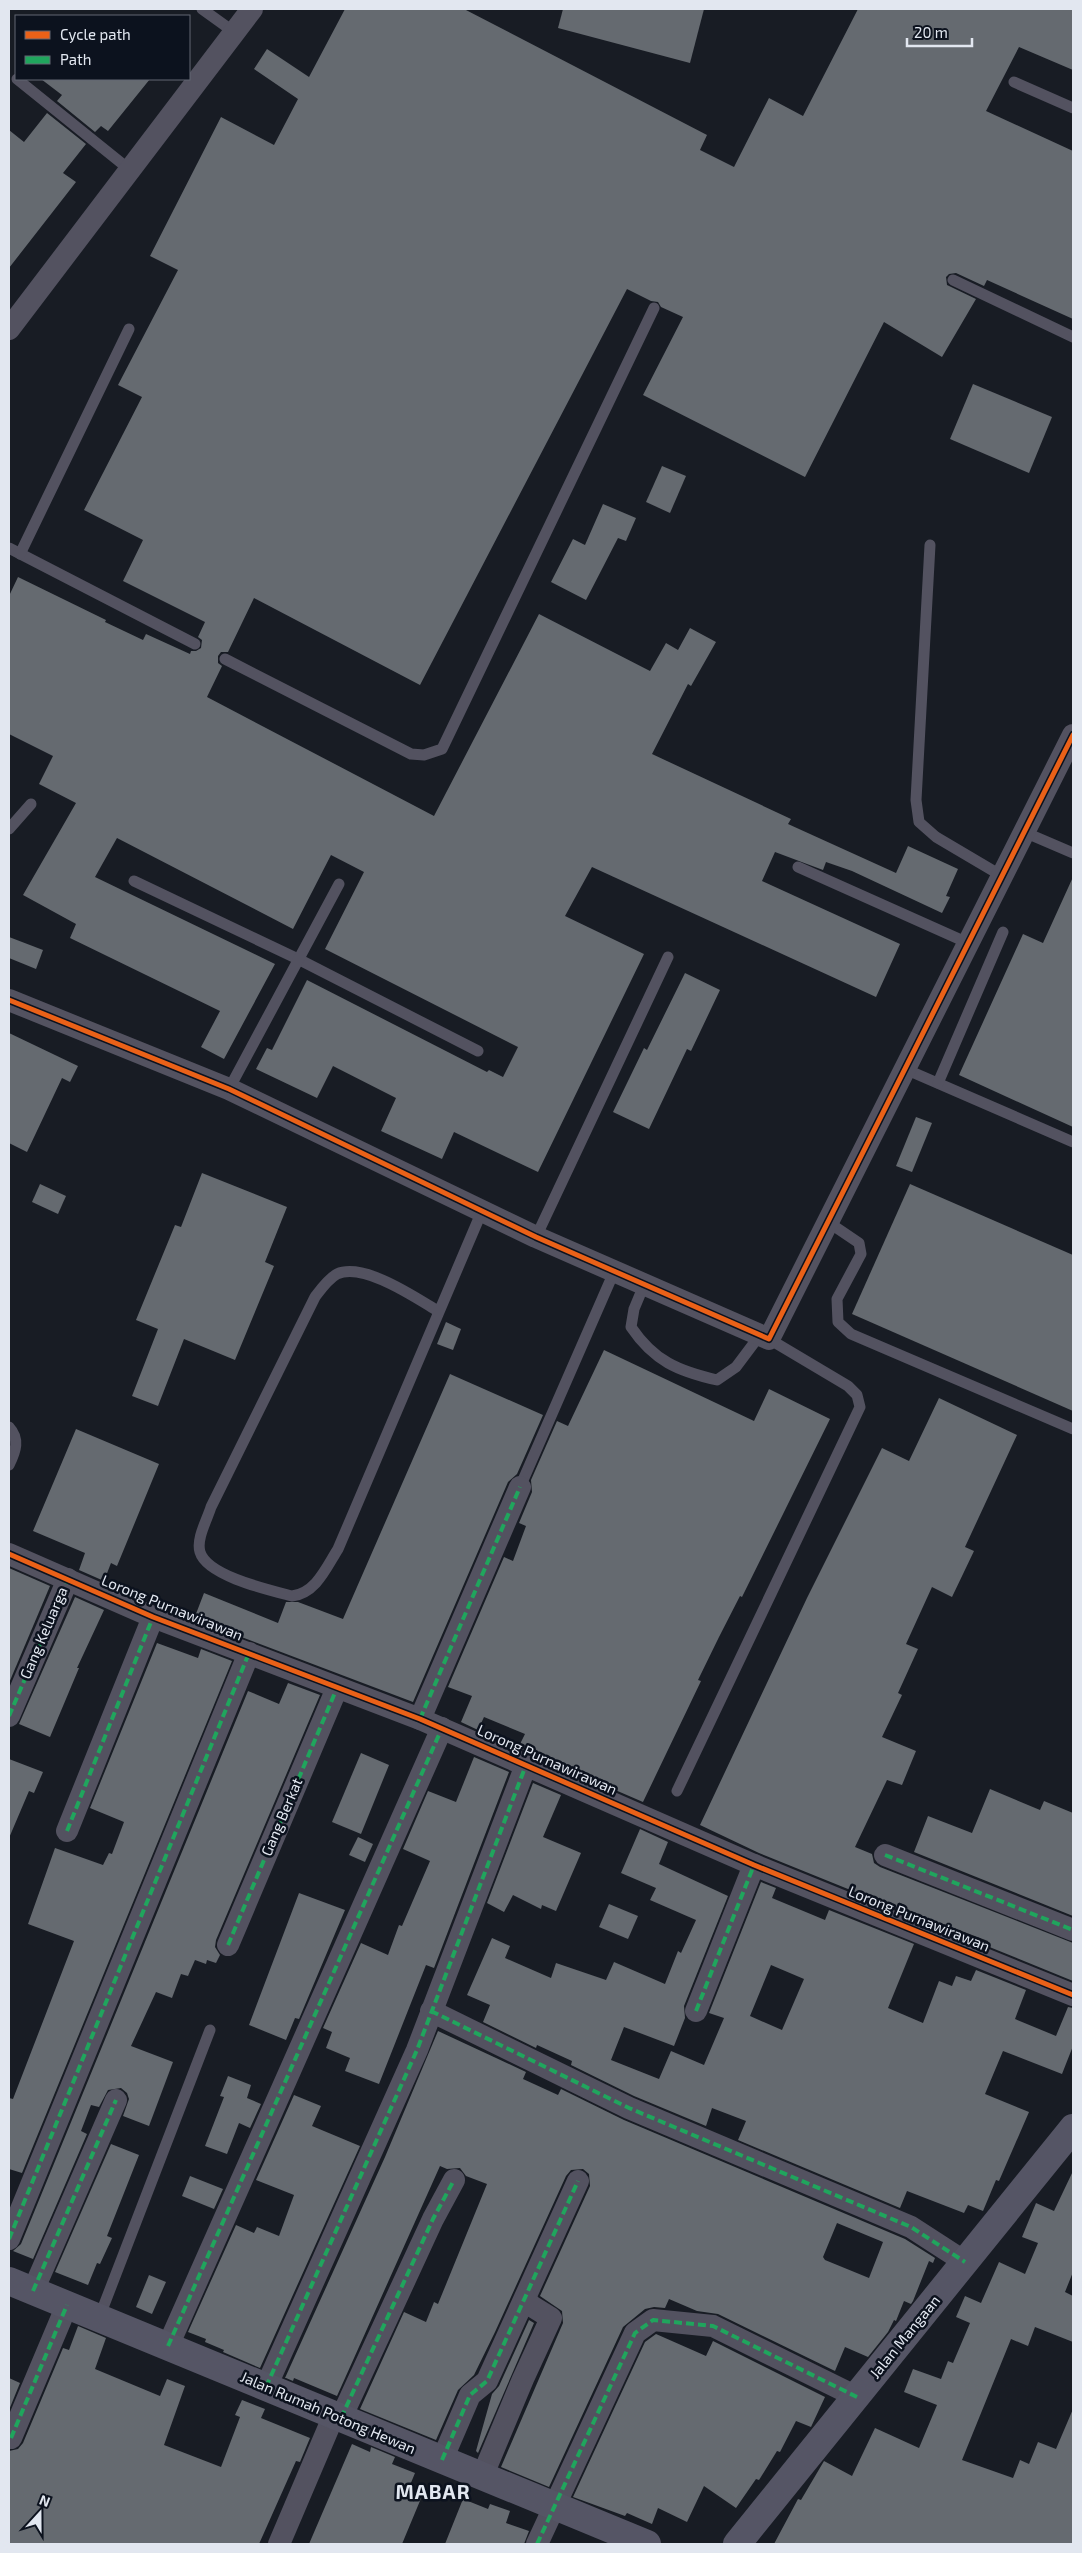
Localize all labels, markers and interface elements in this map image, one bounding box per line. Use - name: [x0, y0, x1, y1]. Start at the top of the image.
- legend: [15, 15, 190, 80]
- scale bar: [907, 15, 972, 47]
- text: 20 m: [914, 23, 948, 41]
- text: Cycle path: [60, 25, 131, 43]
- text: Path: [60, 50, 91, 68]
- street label: Lorong Purnawirawan: [99, 1570, 246, 1644]
- street label: Gang Keluarga: [16, 1584, 71, 1681]
- street label: Lorong Purnawirawan: [475, 1720, 620, 1798]
- street label: Gang Berkat: [257, 1775, 306, 1858]
- street label: Lorong Purnawirawan: [846, 1881, 993, 1955]
- street label: Jalan Mangaan: [865, 2291, 943, 2382]
- street label: Jalan Rumah Potong Hewan: [238, 2367, 419, 2457]
- district label: MABAR: [395, 2479, 471, 2503]
- north arrow: [15, 2488, 65, 2538]
- text: N: [37, 2491, 53, 2510]

